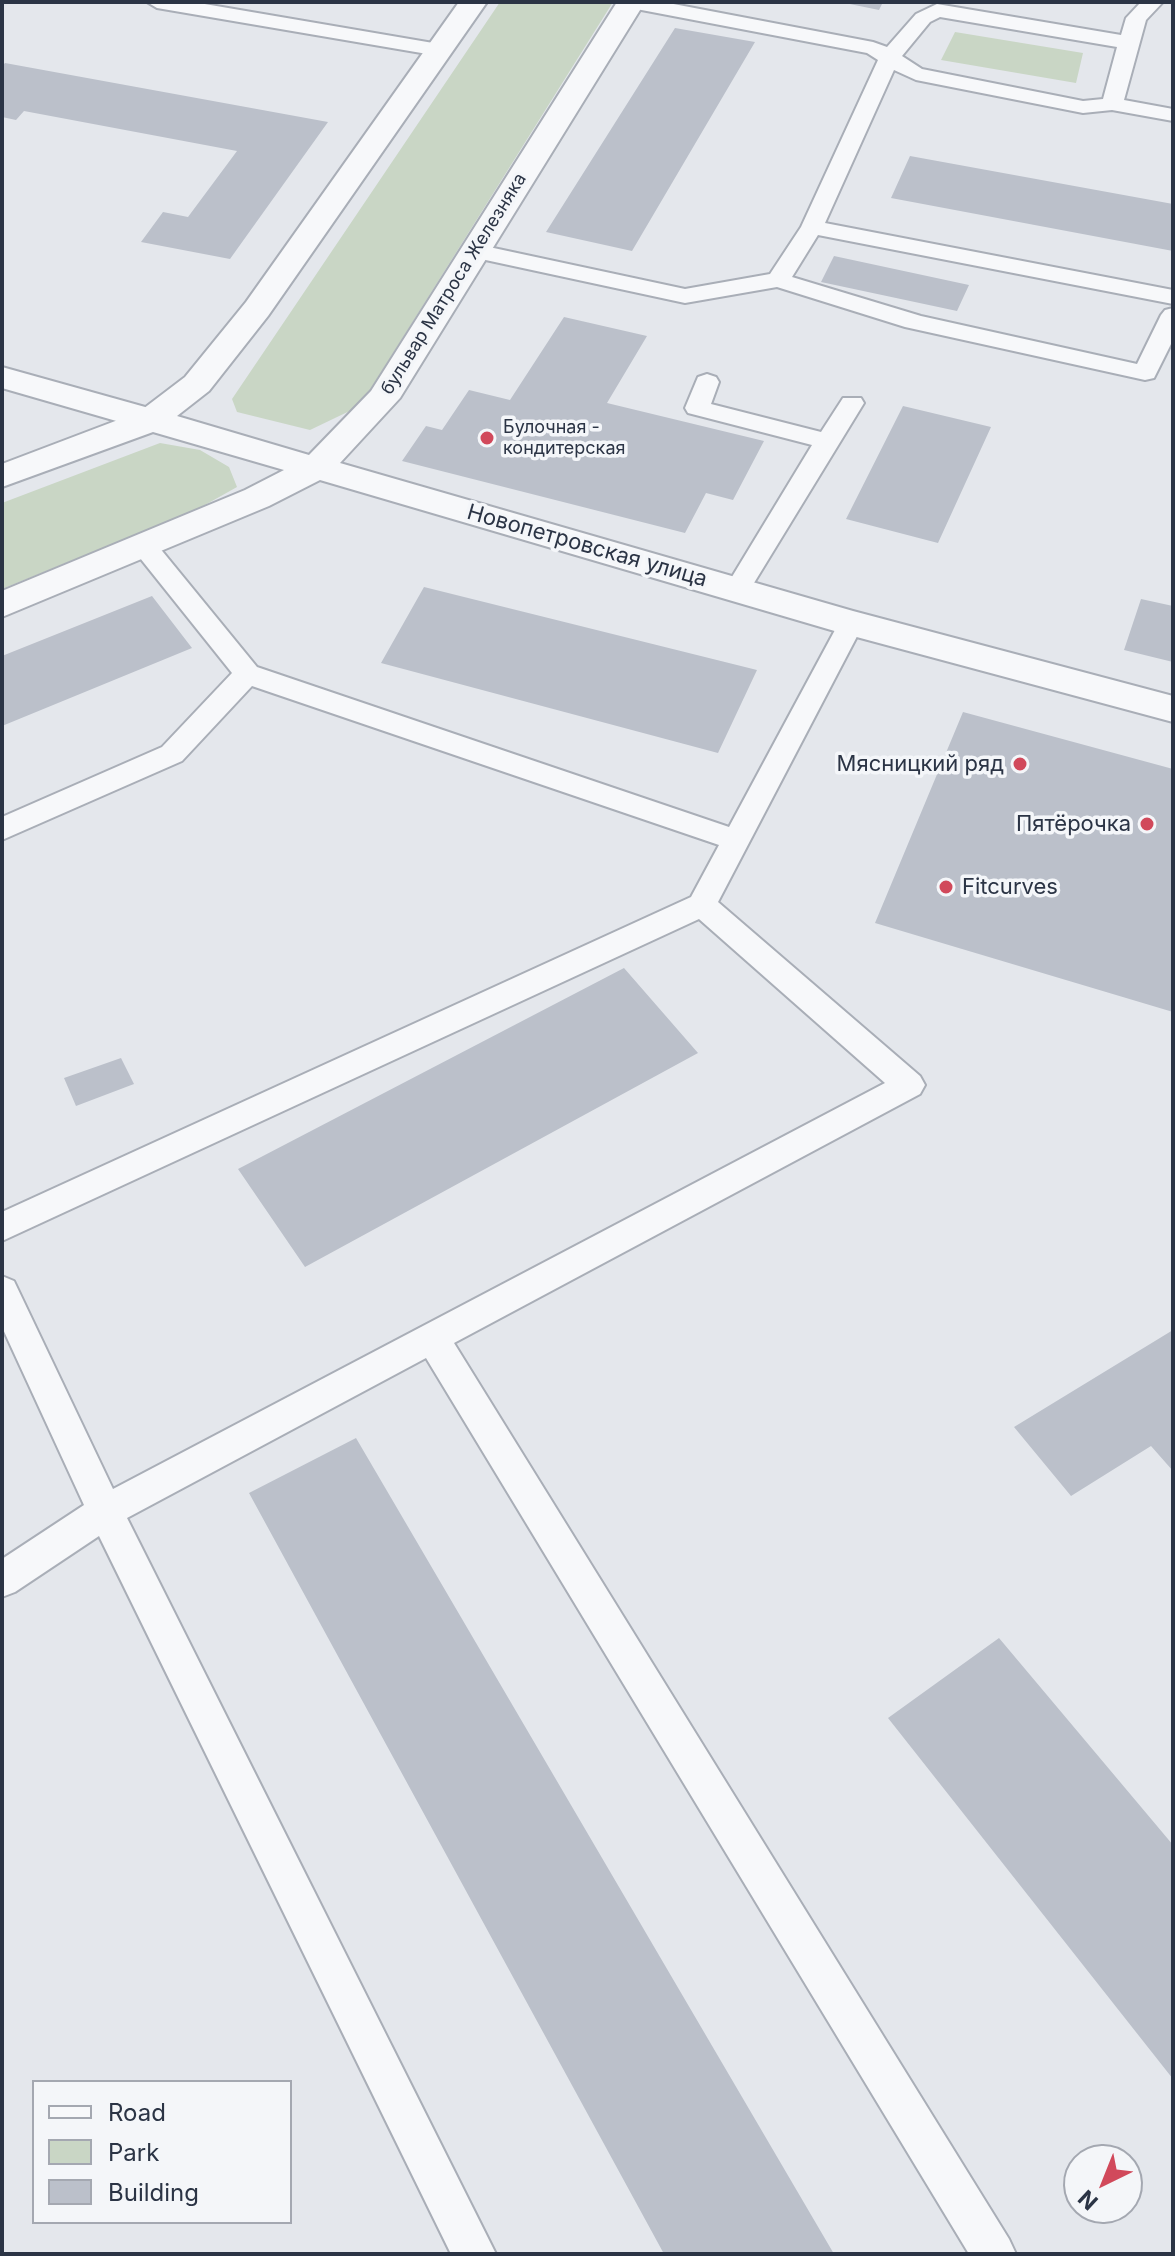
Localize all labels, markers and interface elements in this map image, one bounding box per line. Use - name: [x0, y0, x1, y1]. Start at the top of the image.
- street label: бульвар Матроса Железняка: [377, 169, 531, 399]
- place label: Булочная - кондитерская: [503, 417, 625, 460]
- marker: Булочная - кондитерская: [478, 429, 496, 447]
- street label: Новопетровская улица: [464, 499, 710, 593]
- place label: Мясницкий ряд: [837, 751, 1004, 777]
- marker: Мясницкий ряд: [1011, 755, 1029, 773]
- place label: Пятёрочка: [1016, 811, 1131, 837]
- marker: Пятёрочка: [1138, 815, 1156, 833]
- place label: Fitcurves: [962, 874, 1058, 900]
- marker: Fitcurves: [937, 878, 955, 896]
- legend: [32, 2080, 292, 2224]
- text: Road: [108, 2098, 166, 2127]
- text: Park: [108, 2138, 159, 2167]
- north arrow: [1063, 2144, 1143, 2224]
- text: Building: [108, 2178, 199, 2207]
- text: N: [1073, 2185, 1103, 2215]

